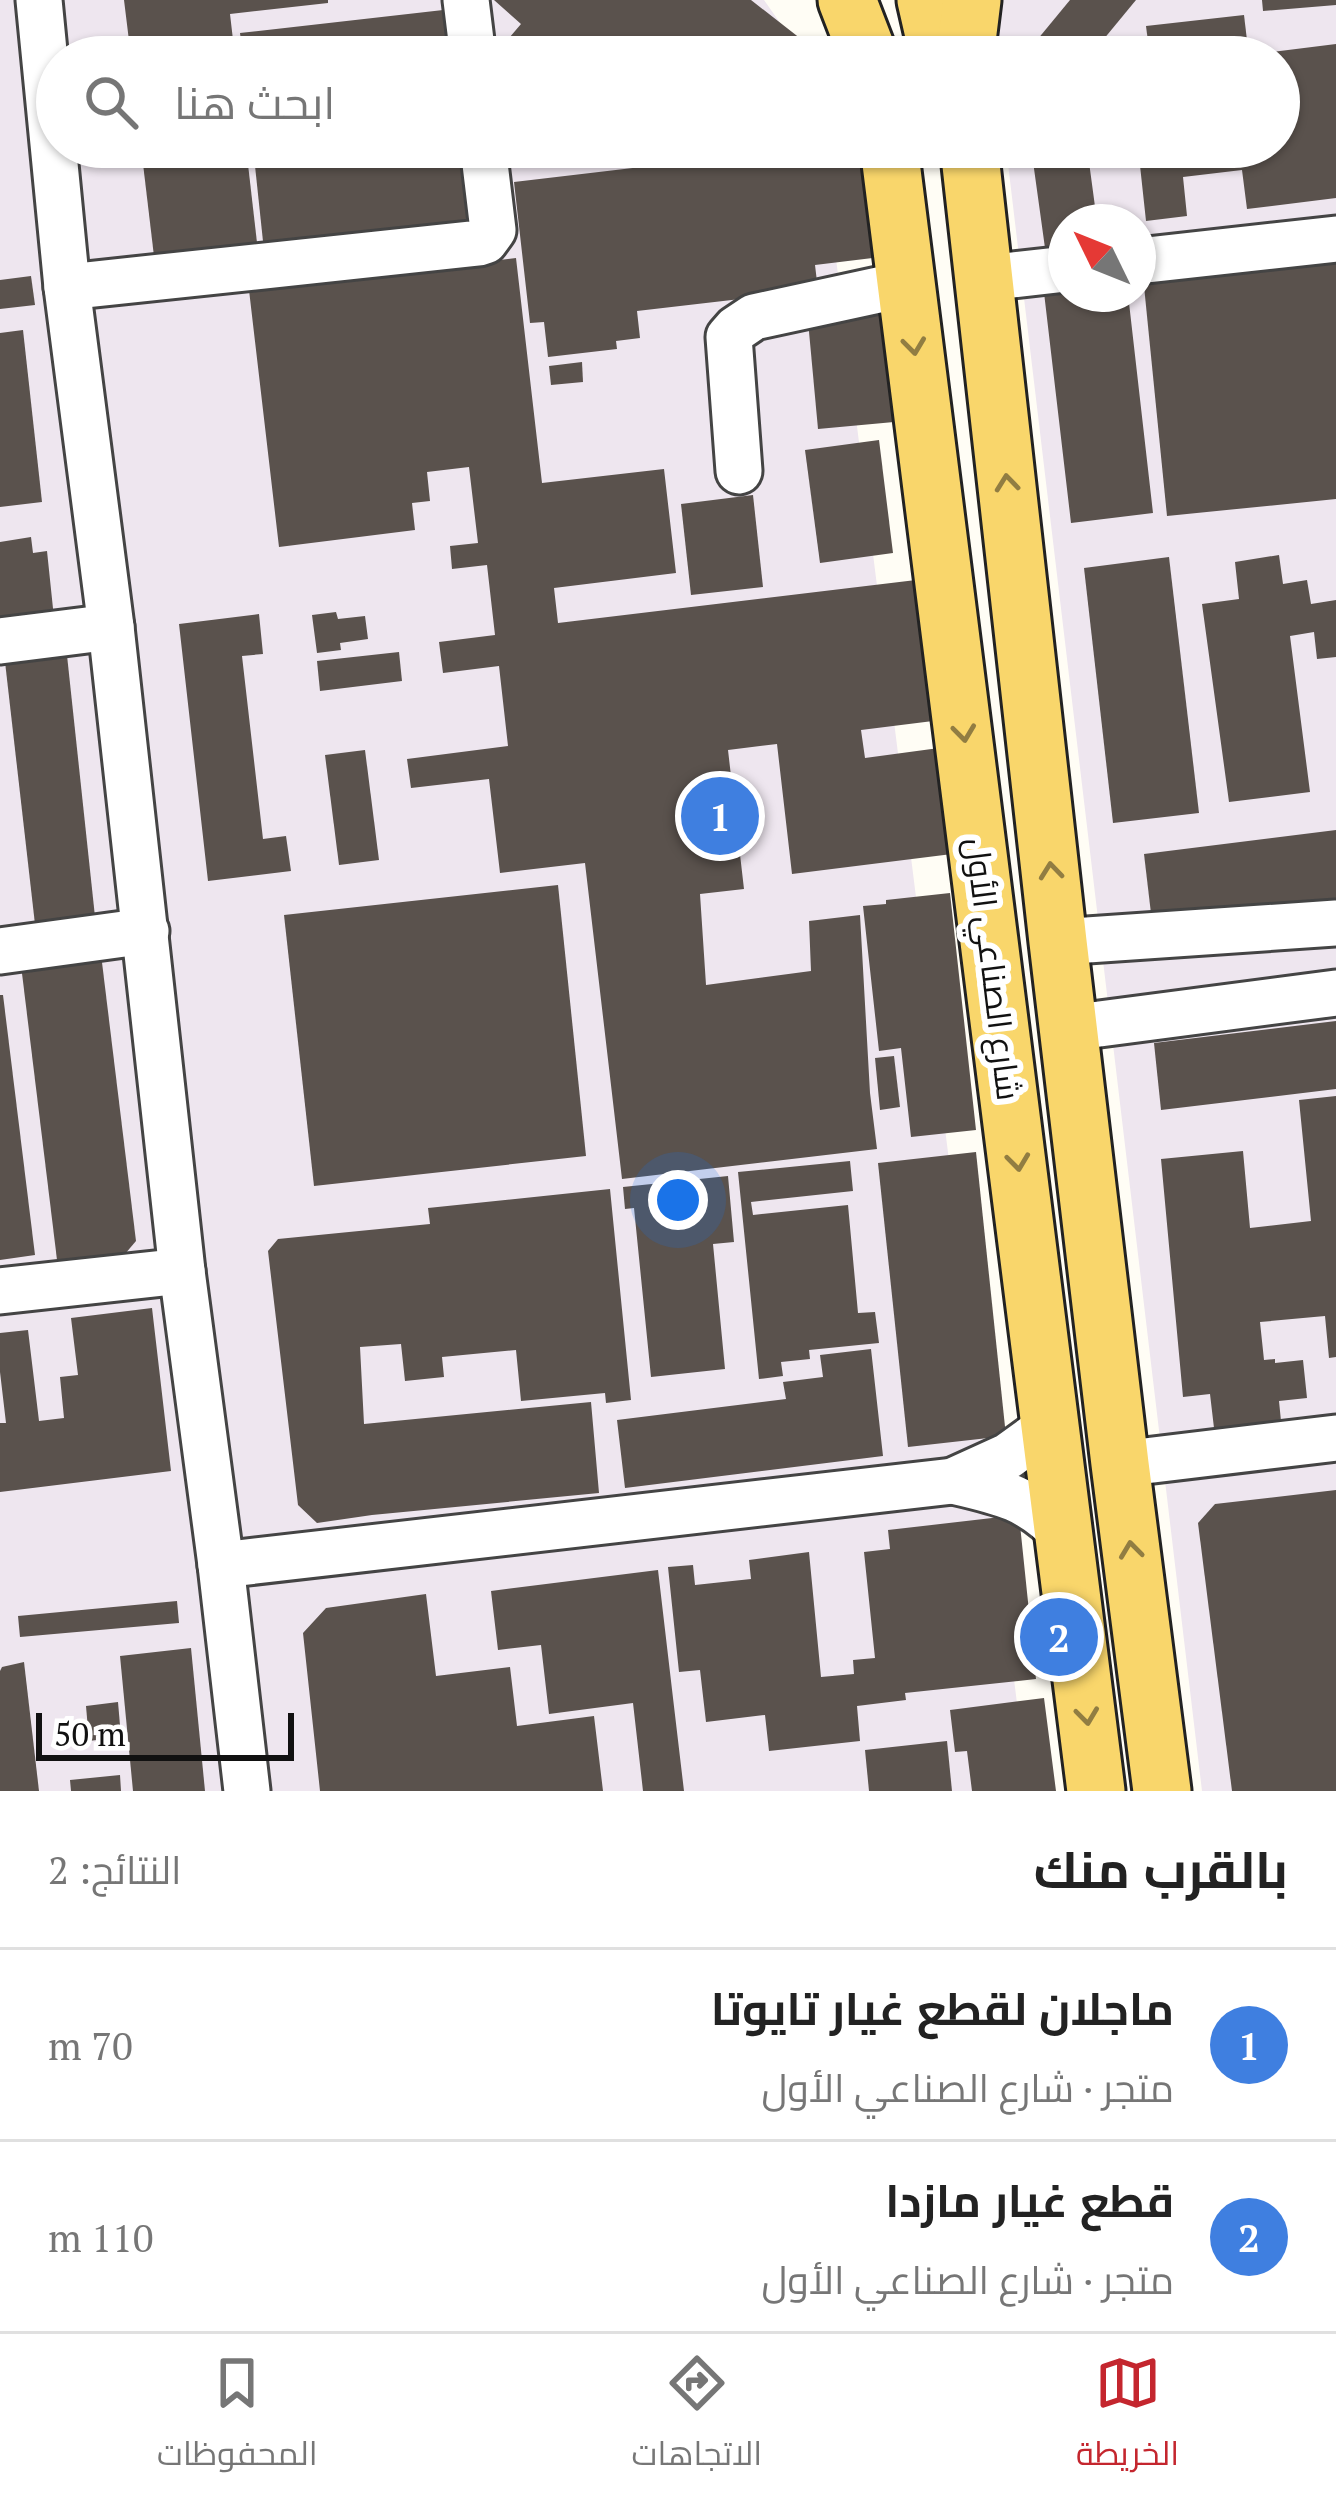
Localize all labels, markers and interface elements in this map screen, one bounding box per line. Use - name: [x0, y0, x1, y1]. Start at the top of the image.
- search box: [36, 36, 1300, 168]
- icon: search: [78, 69, 144, 135]
- text: ابحث هنا: [174, 72, 335, 132]
- north arrow: [1048, 204, 1156, 312]
- one-way arrow: [901, 337, 927, 356]
- one-way arrow: [995, 473, 1021, 493]
- one-way arrow: [950, 723, 976, 743]
- pin: 1: [681, 771, 759, 861]
- street label: شارع الصناعي الأول: [952, 835, 1031, 1103]
- one-way arrow: [1038, 861, 1064, 881]
- one-way arrow: [1005, 1152, 1031, 1172]
- your location: [648, 1170, 708, 1230]
- one-way arrow: [1118, 1540, 1144, 1560]
- pin: 2: [1020, 1592, 1098, 1682]
- one-way arrow: [1073, 1706, 1099, 1725]
- scale bar: [36, 1707, 294, 1760]
- text: 50 m: [54, 1712, 126, 1755]
- text: بالقرب منك: [1034, 1835, 1288, 1903]
- text: النتائج: 2: [48, 1843, 182, 1895]
- text: ماجلان لقطع غيار تايوتا: [711, 1978, 1174, 2038]
- text: 70 m: [48, 2019, 133, 2071]
- text: 1: [1238, 2019, 1260, 2071]
- text: متجر · شارع الصناعي الأول: [762, 2061, 1174, 2113]
- text: قطع غيار مازدا: [885, 2170, 1174, 2230]
- text: 110 m: [48, 2211, 154, 2263]
- text: 2: [1238, 2211, 1260, 2263]
- text: متجر · شارع الصناعي الأول: [762, 2253, 1174, 2305]
- tab: المحفوظات: [157, 2350, 318, 2484]
- tab: الاتجاهات: [631, 2350, 762, 2484]
- tab: الخريطة: [1076, 2350, 1179, 2484]

